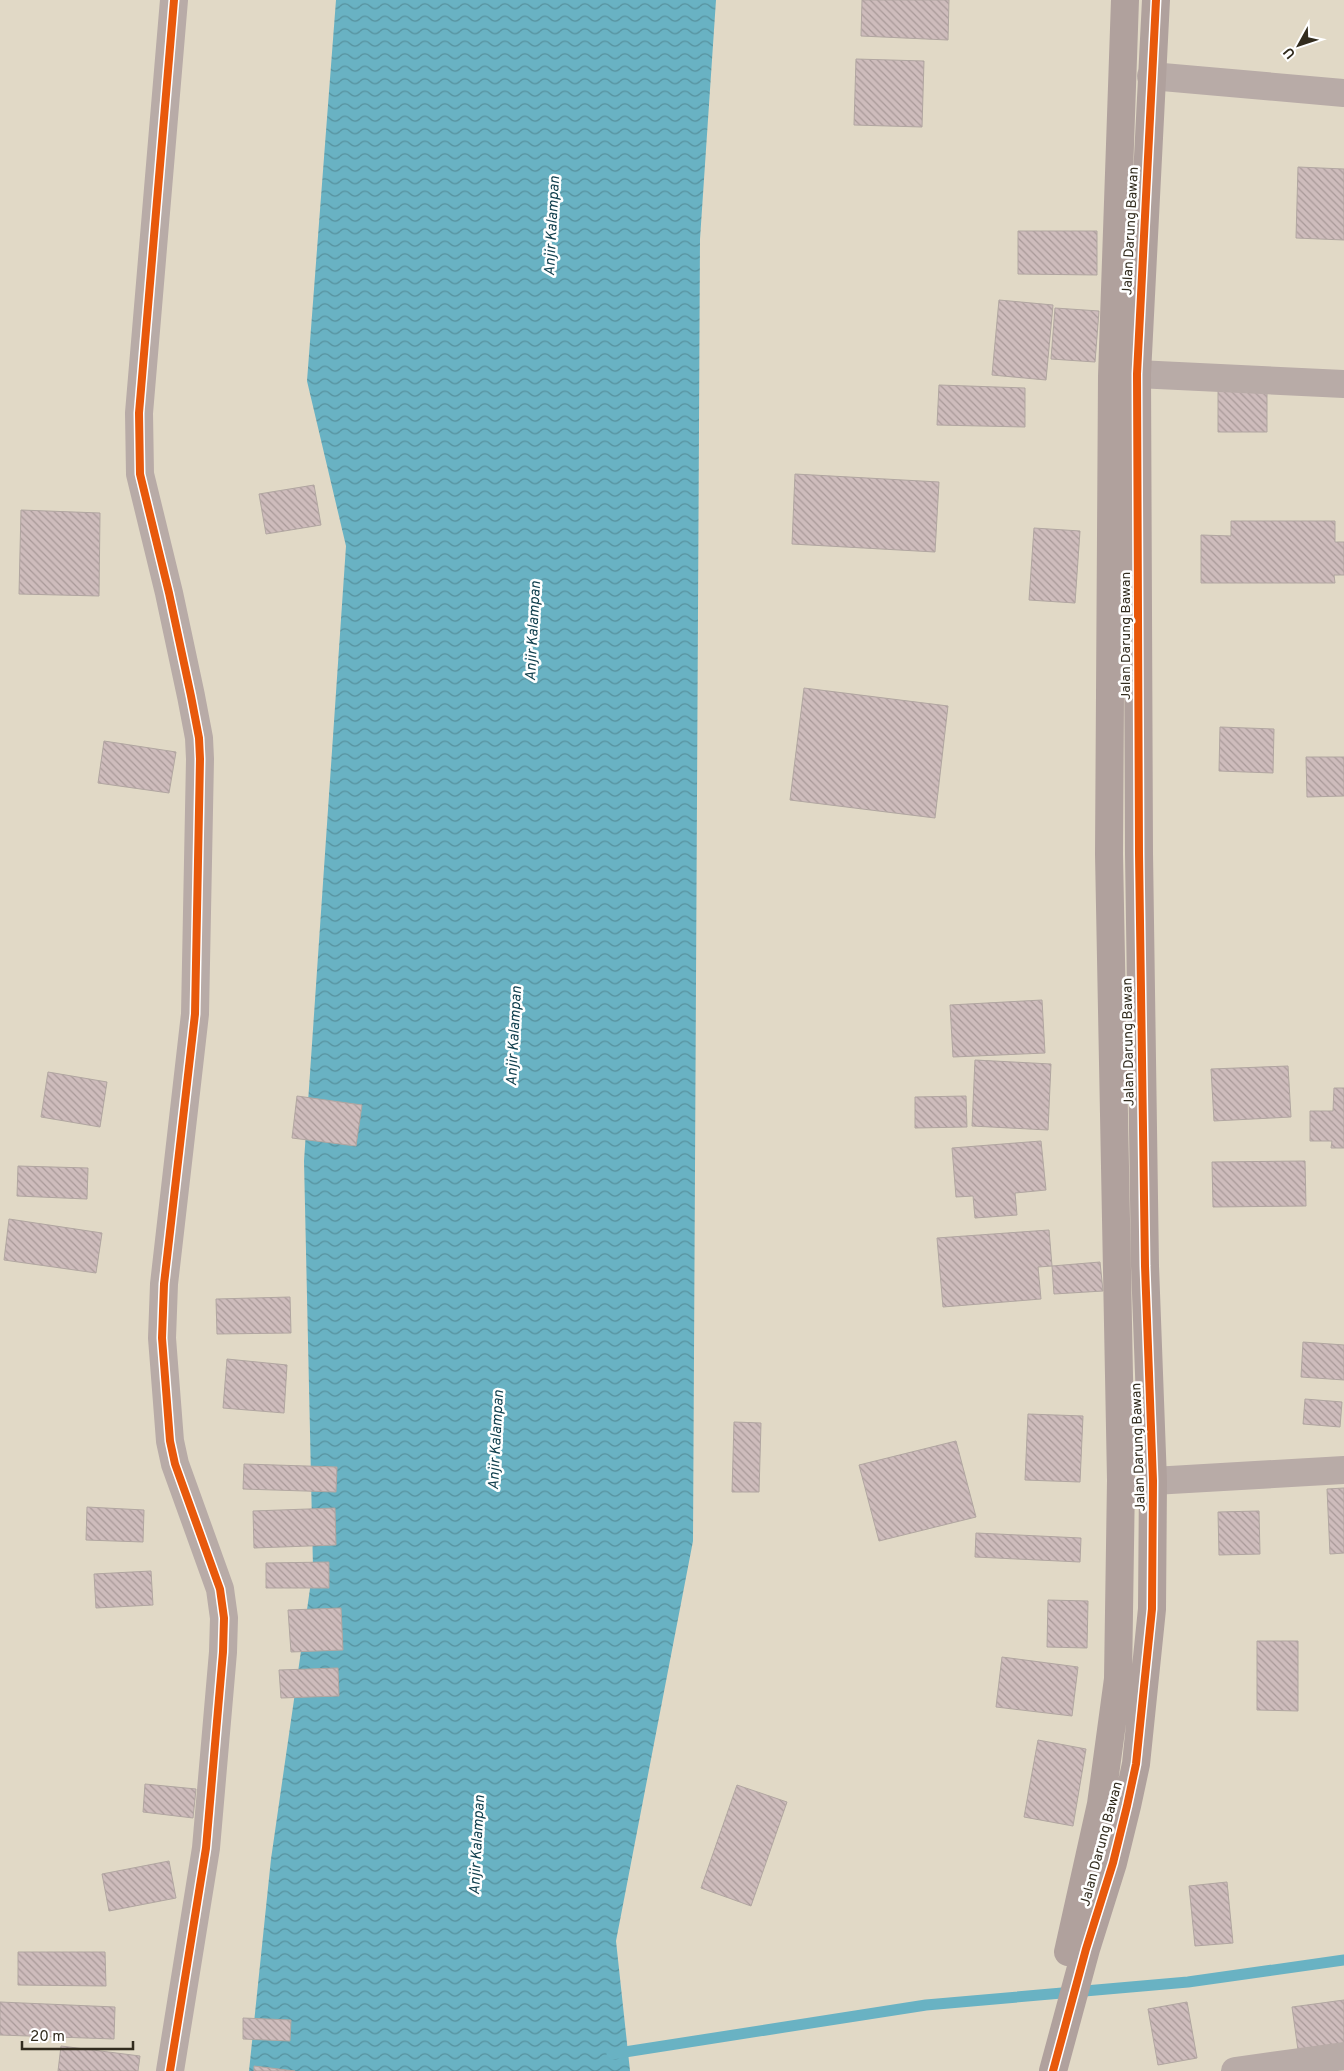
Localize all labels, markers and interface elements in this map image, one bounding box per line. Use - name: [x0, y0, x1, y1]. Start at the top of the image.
- north arrow: [1274, 20, 1324, 70]
- text: U: [1280, 43, 1300, 62]
- street label: Jalan Darung Bawan: [1119, 166, 1143, 296]
- water label: Anjir Kalampan: [541, 176, 565, 276]
- street label: Jalan Darung Bawan: [1118, 572, 1135, 700]
- water label: Anjir Kalampan: [522, 581, 546, 681]
- street label: Jalan Darung Bawan: [1119, 978, 1139, 1106]
- water label: Anjir Kalampan: [503, 986, 527, 1086]
- street label: Jalan Darung Bawan: [1128, 1382, 1150, 1512]
- water label: Anjir Kalampan: [485, 1390, 509, 1490]
- street label: Jalan Darung Bawan: [1077, 1780, 1127, 1908]
- water label: Anjir Kalampan: [466, 1795, 490, 1895]
- scale bar: [22, 2018, 134, 2050]
- text: 20 m: [30, 2028, 65, 2047]

